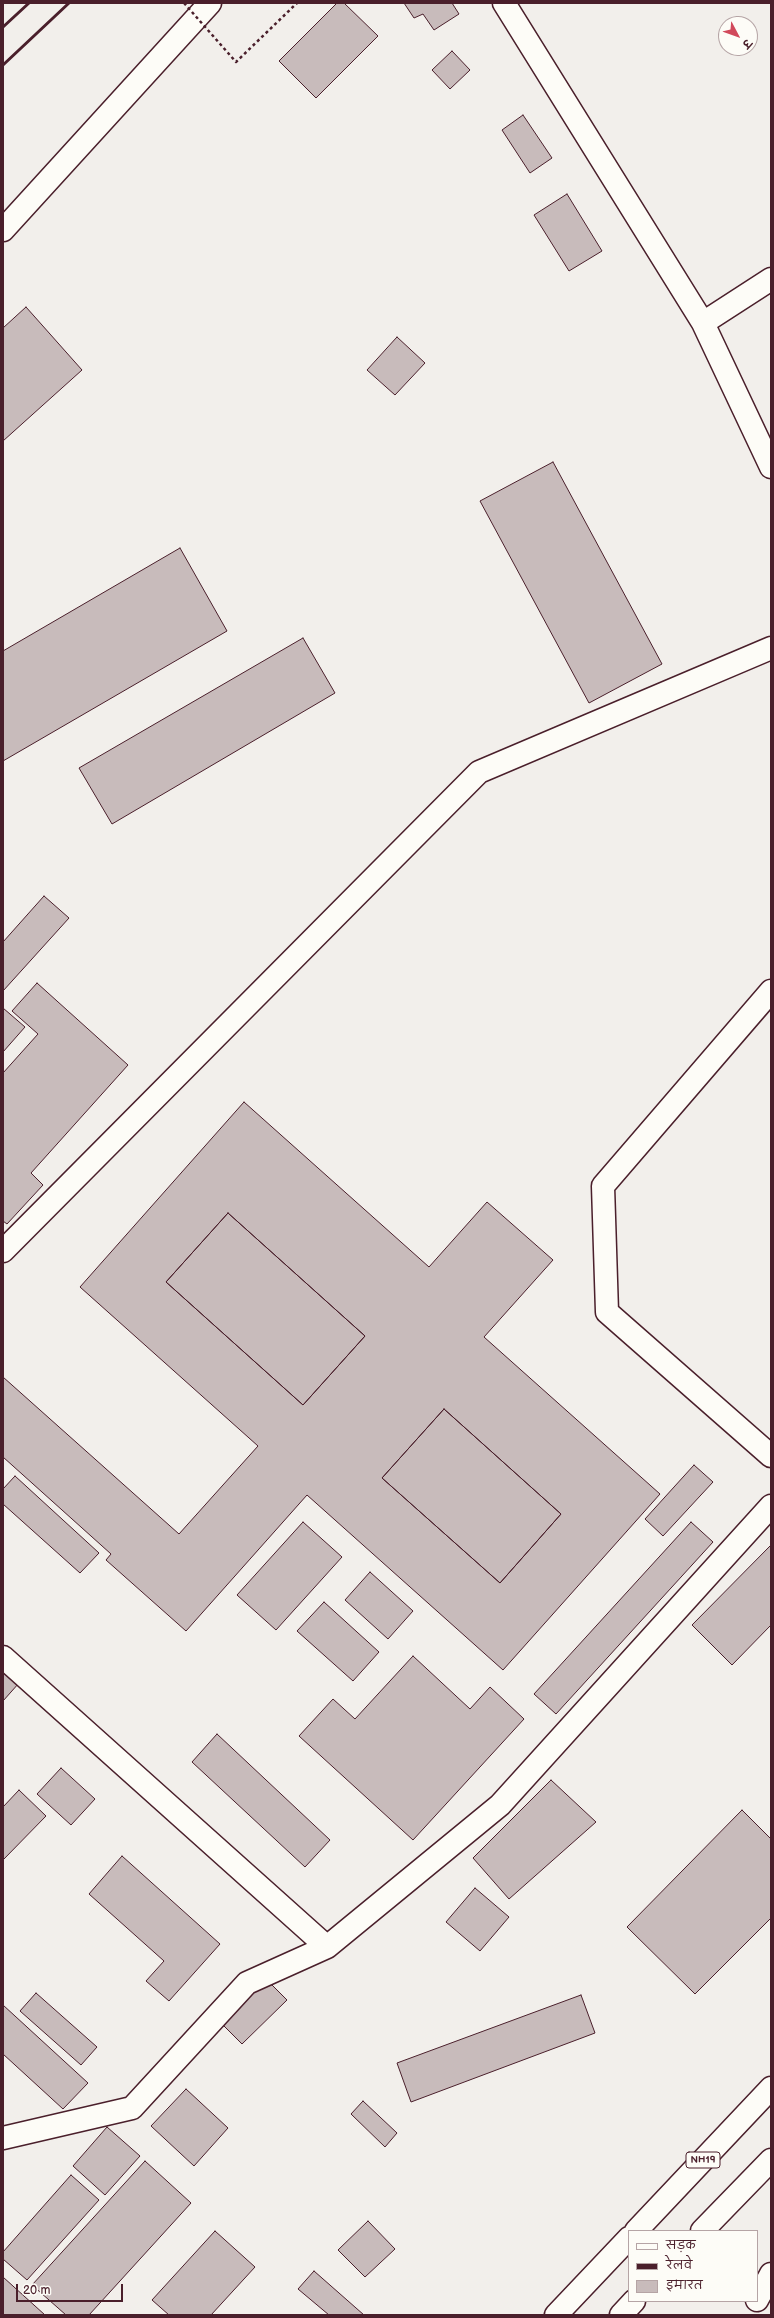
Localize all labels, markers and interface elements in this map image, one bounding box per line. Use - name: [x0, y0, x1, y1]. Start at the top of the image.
- north arrow: [718, 16, 758, 56]
- text: उ: [739, 37, 754, 51]
- road number: NH19: [686, 2152, 720, 2168]
- legend: [628, 2230, 758, 2302]
- text: सड़क: [666, 2238, 696, 2253]
- text: रेलवे: [666, 2258, 692, 2273]
- scale bar: [18, 2276, 125, 2302]
- text: इमारत: [666, 2278, 703, 2293]
- text: 20 m: [23, 2283, 50, 2298]

